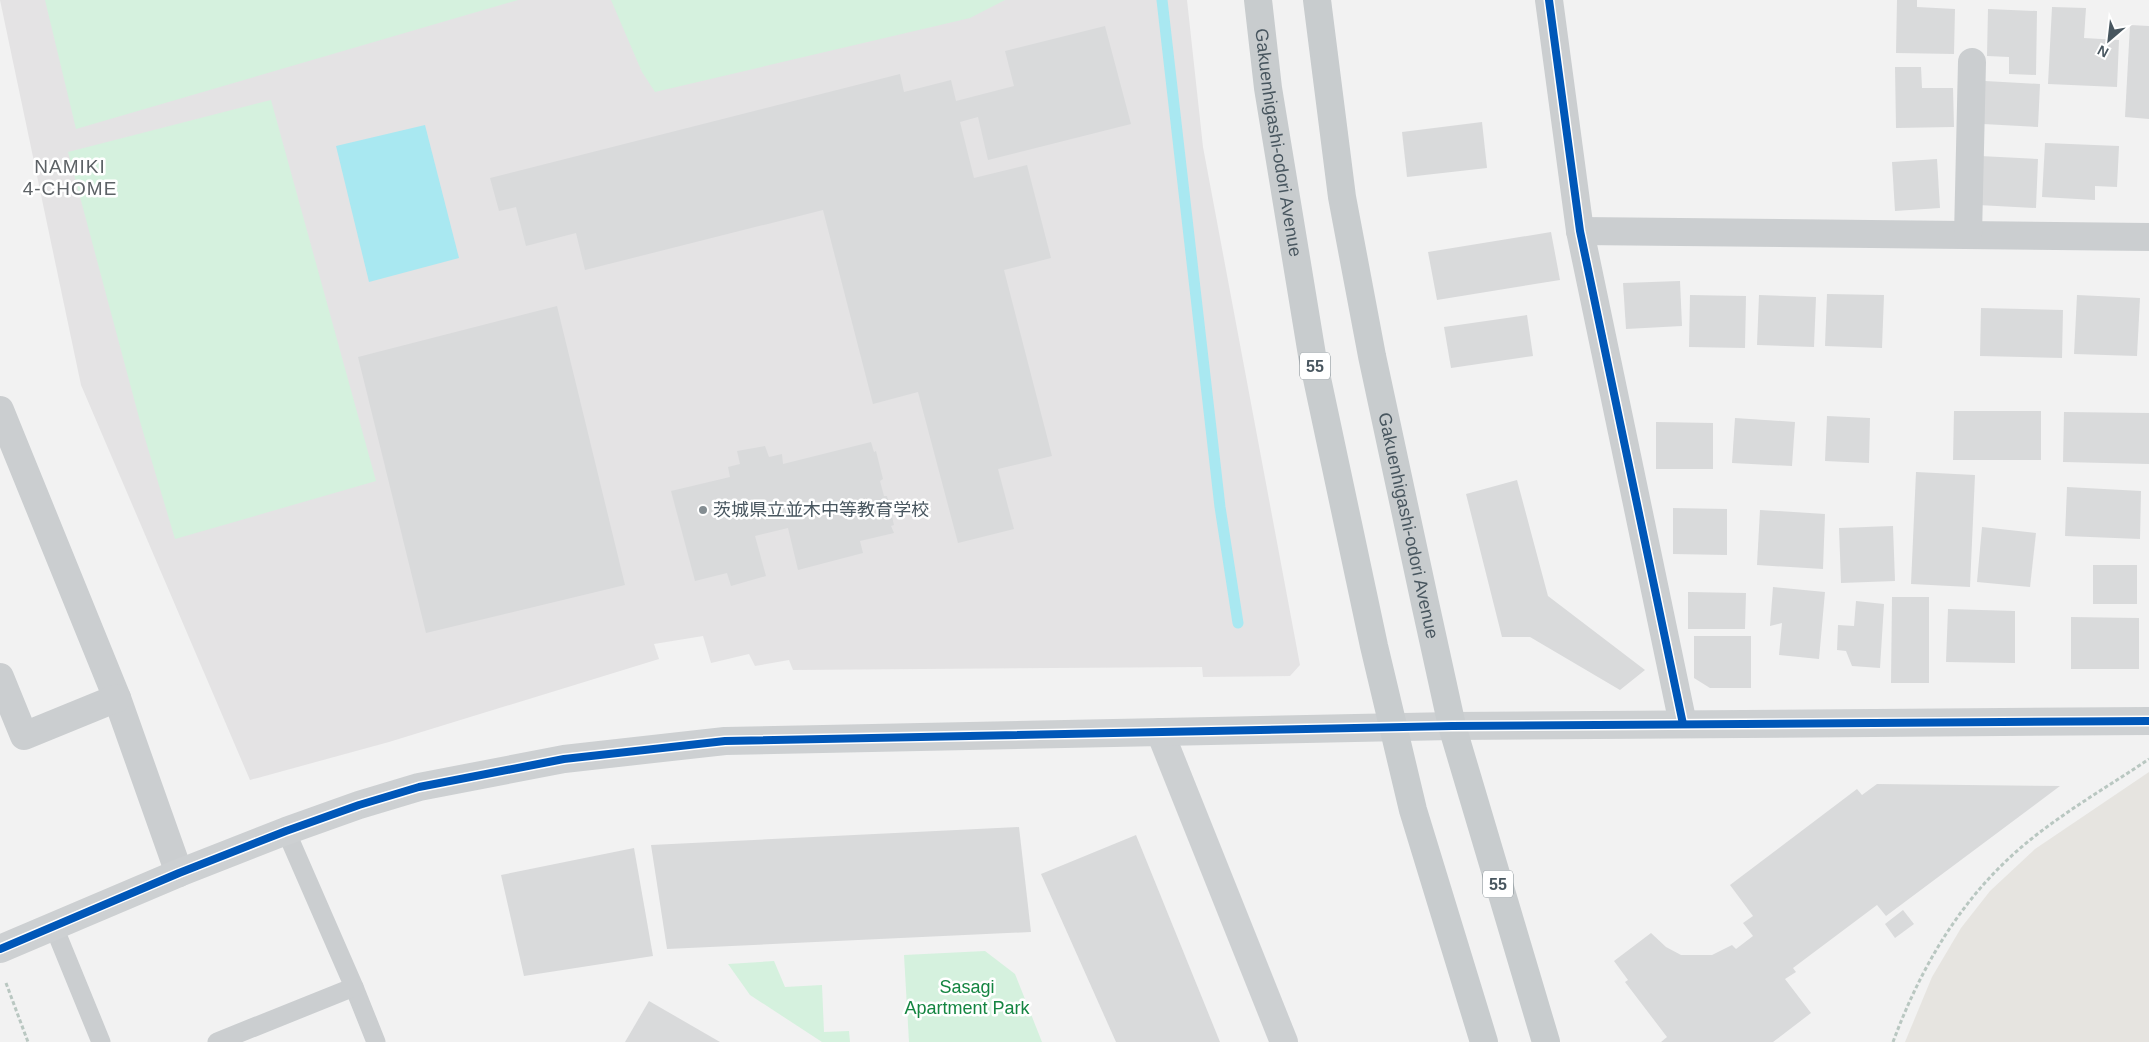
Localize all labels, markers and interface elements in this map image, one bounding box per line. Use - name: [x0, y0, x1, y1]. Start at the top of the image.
- north arrow: [2084, 15, 2134, 65]
- street label: Gakuenhigashi-odori Avenue: [1251, 27, 1306, 258]
- text: N: [2095, 42, 2111, 61]
- district label: NAMIKI 4-CHOME: [23, 156, 117, 199]
- road number: 55: [1300, 352, 1330, 380]
- street label: Gakuenhigashi-odori Avenue: [1374, 411, 1443, 641]
- place label: 茨城県立並木中等教育学校: [713, 500, 929, 520]
- marker: 茨城県立並木中等教育学校: [697, 504, 709, 516]
- road number: 55: [1483, 871, 1513, 898]
- park label: Sasagi Apartment Park: [904, 977, 1031, 1018]

